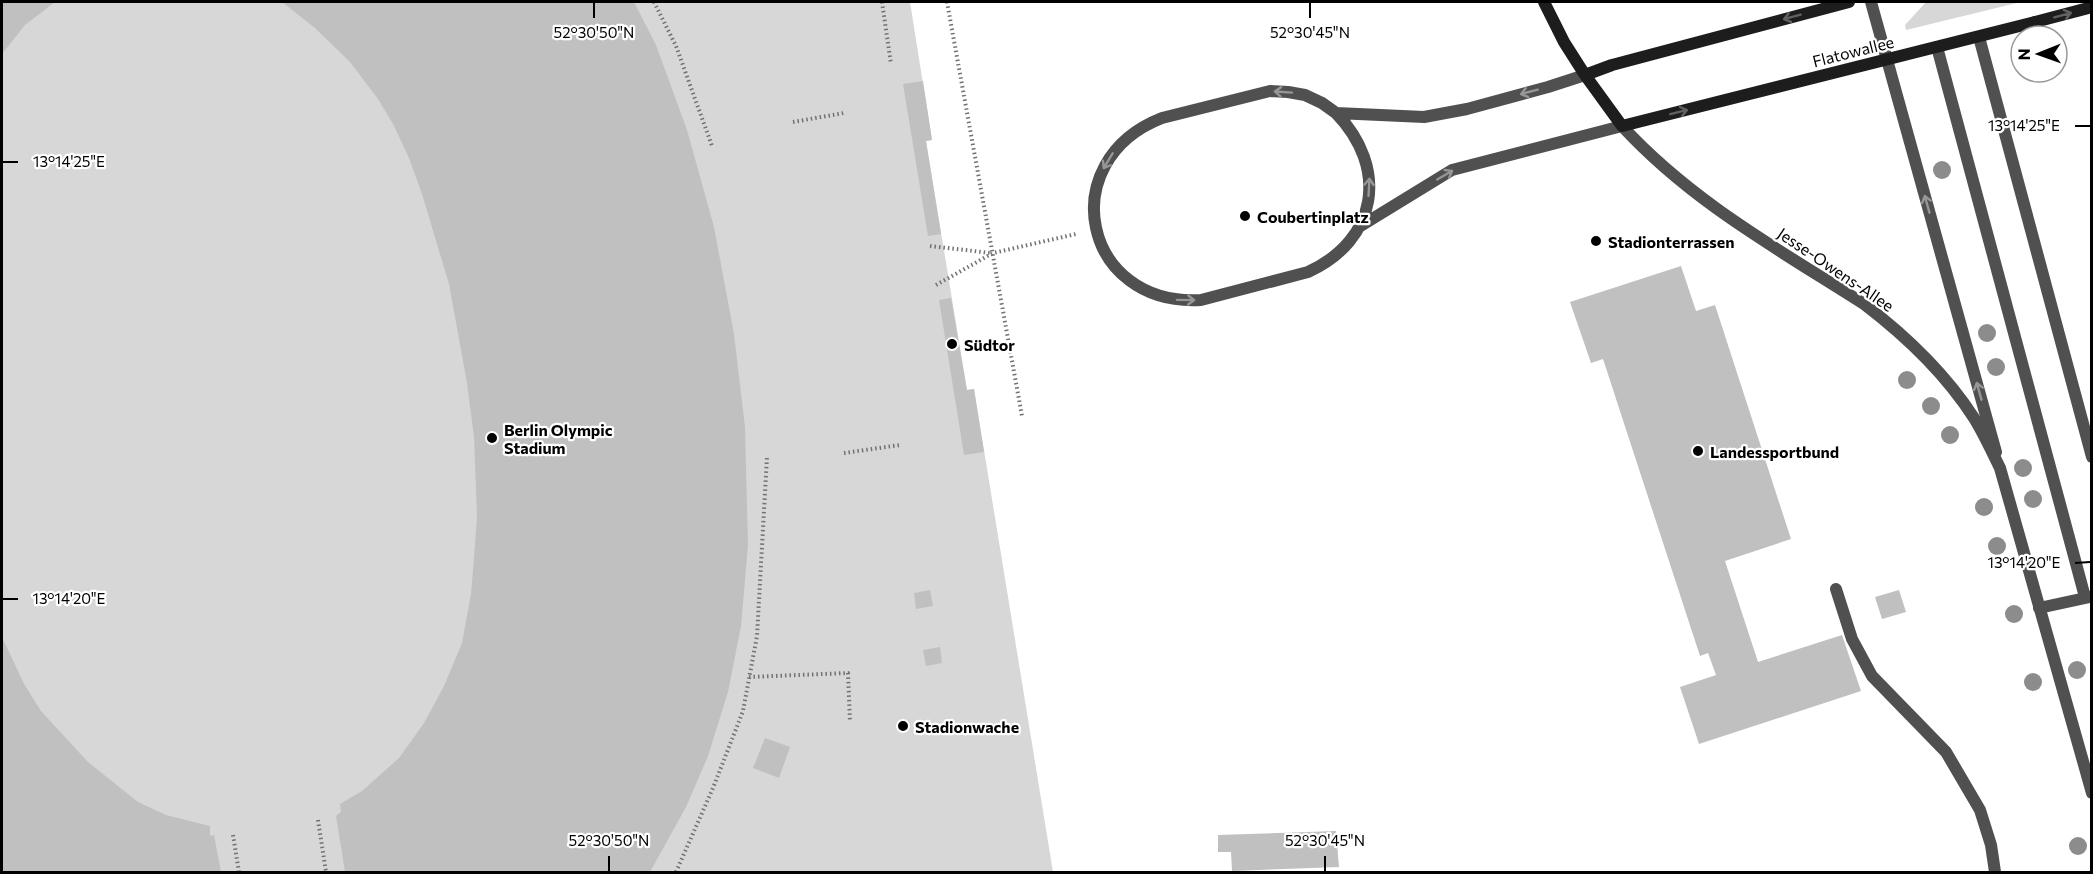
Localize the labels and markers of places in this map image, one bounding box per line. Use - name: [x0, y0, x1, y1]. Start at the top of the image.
- place label: Coubertinplatz: [1257, 207, 1369, 226]
- marker: Coubertinplatz: [1238, 209, 1252, 223]
- place label: Stadionterrassen: [1608, 232, 1734, 251]
- marker: Stadionterrassen: [1589, 234, 1603, 248]
- place label: Südtor: [964, 335, 1015, 354]
- marker: Südtor: [945, 337, 959, 351]
- place label: Berlin Olympic Stadium: [504, 420, 613, 457]
- marker: Berlin Olympic Stadium: [485, 431, 499, 445]
- place label: Landessportbund: [1710, 442, 1839, 461]
- marker: Landessportbund: [1691, 444, 1705, 458]
- place label: Stadionwache: [915, 717, 1019, 736]
- marker: Stadionwache: [896, 719, 910, 733]

